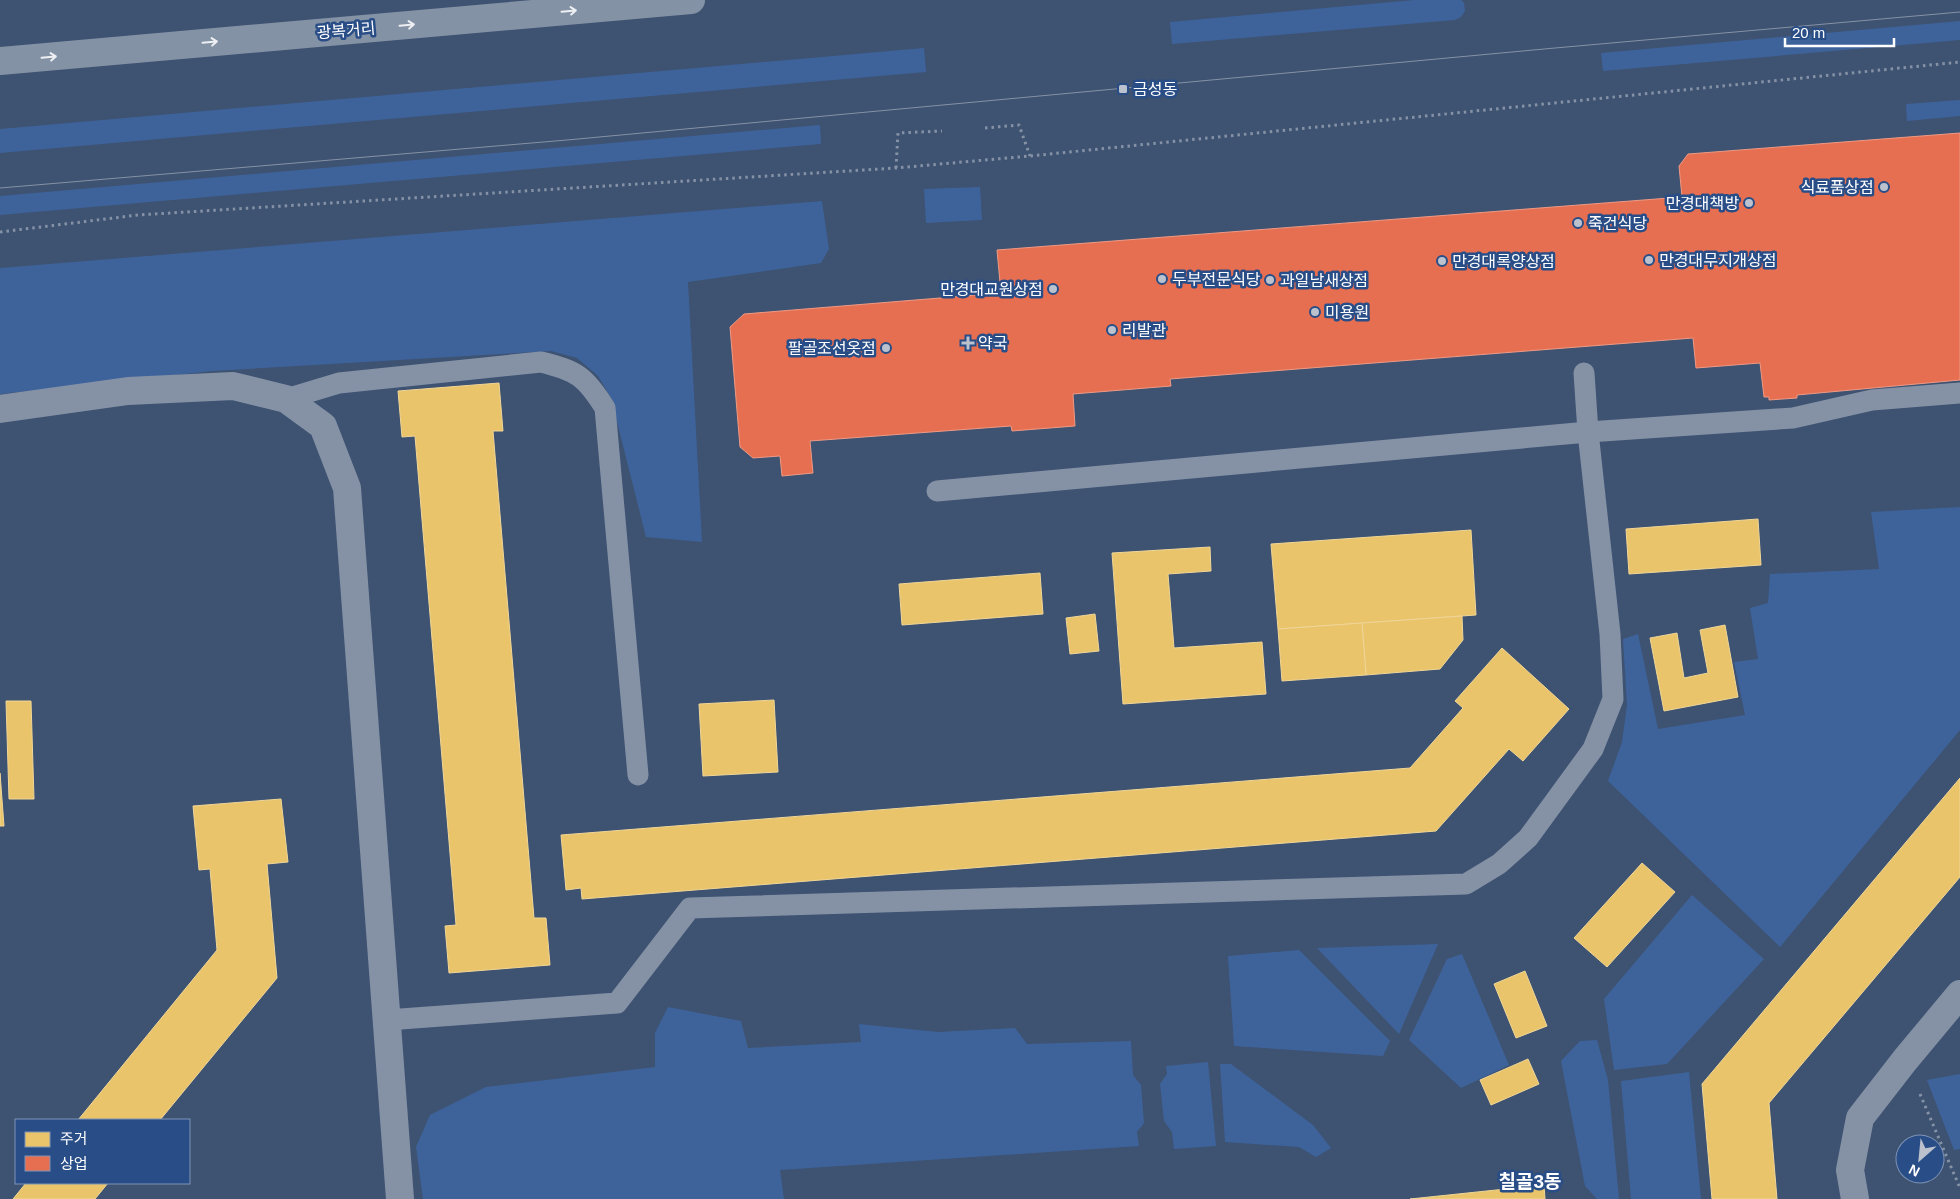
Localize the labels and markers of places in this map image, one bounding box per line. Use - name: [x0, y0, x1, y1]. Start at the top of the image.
- place label: 금성동: [1133, 81, 1177, 98]
- marker: 금성동: [1117, 83, 1129, 95]
- place label: 식료품상점: [1800, 179, 1874, 196]
- marker: 식료품상점: [1878, 181, 1890, 193]
- place label: 만경대책방: [1665, 195, 1739, 212]
- marker: 만경대책방: [1743, 197, 1755, 209]
- place label: 죽건식당: [1588, 215, 1647, 232]
- marker: 죽건식당: [1572, 217, 1584, 229]
- place label: 만경대무지개상점: [1659, 252, 1777, 269]
- place label: 만경대록양상점: [1452, 253, 1555, 270]
- marker: 만경대무지개상점: [1643, 254, 1655, 266]
- marker: 만경대록양상점: [1436, 255, 1448, 267]
- place label: 두부전문식당: [1172, 271, 1261, 288]
- place label: 과일남새상점: [1280, 272, 1368, 289]
- marker: 두부전문식당: [1156, 273, 1168, 285]
- marker: 과일남새상점: [1264, 274, 1276, 286]
- place label: 만경대교원상점: [940, 281, 1043, 298]
- marker: 만경대교원상점: [1047, 283, 1059, 295]
- place label: 미용원: [1325, 304, 1369, 321]
- marker: 미용원: [1309, 306, 1321, 318]
- place label: 리발관: [1122, 322, 1166, 339]
- marker: 리발관: [1106, 324, 1118, 336]
- place label: 약국: [978, 335, 1007, 352]
- marker: 약국: [962, 337, 974, 349]
- place label: 팔골조선옷점: [788, 340, 876, 357]
- marker: 팔골조선옷점: [880, 342, 892, 354]

